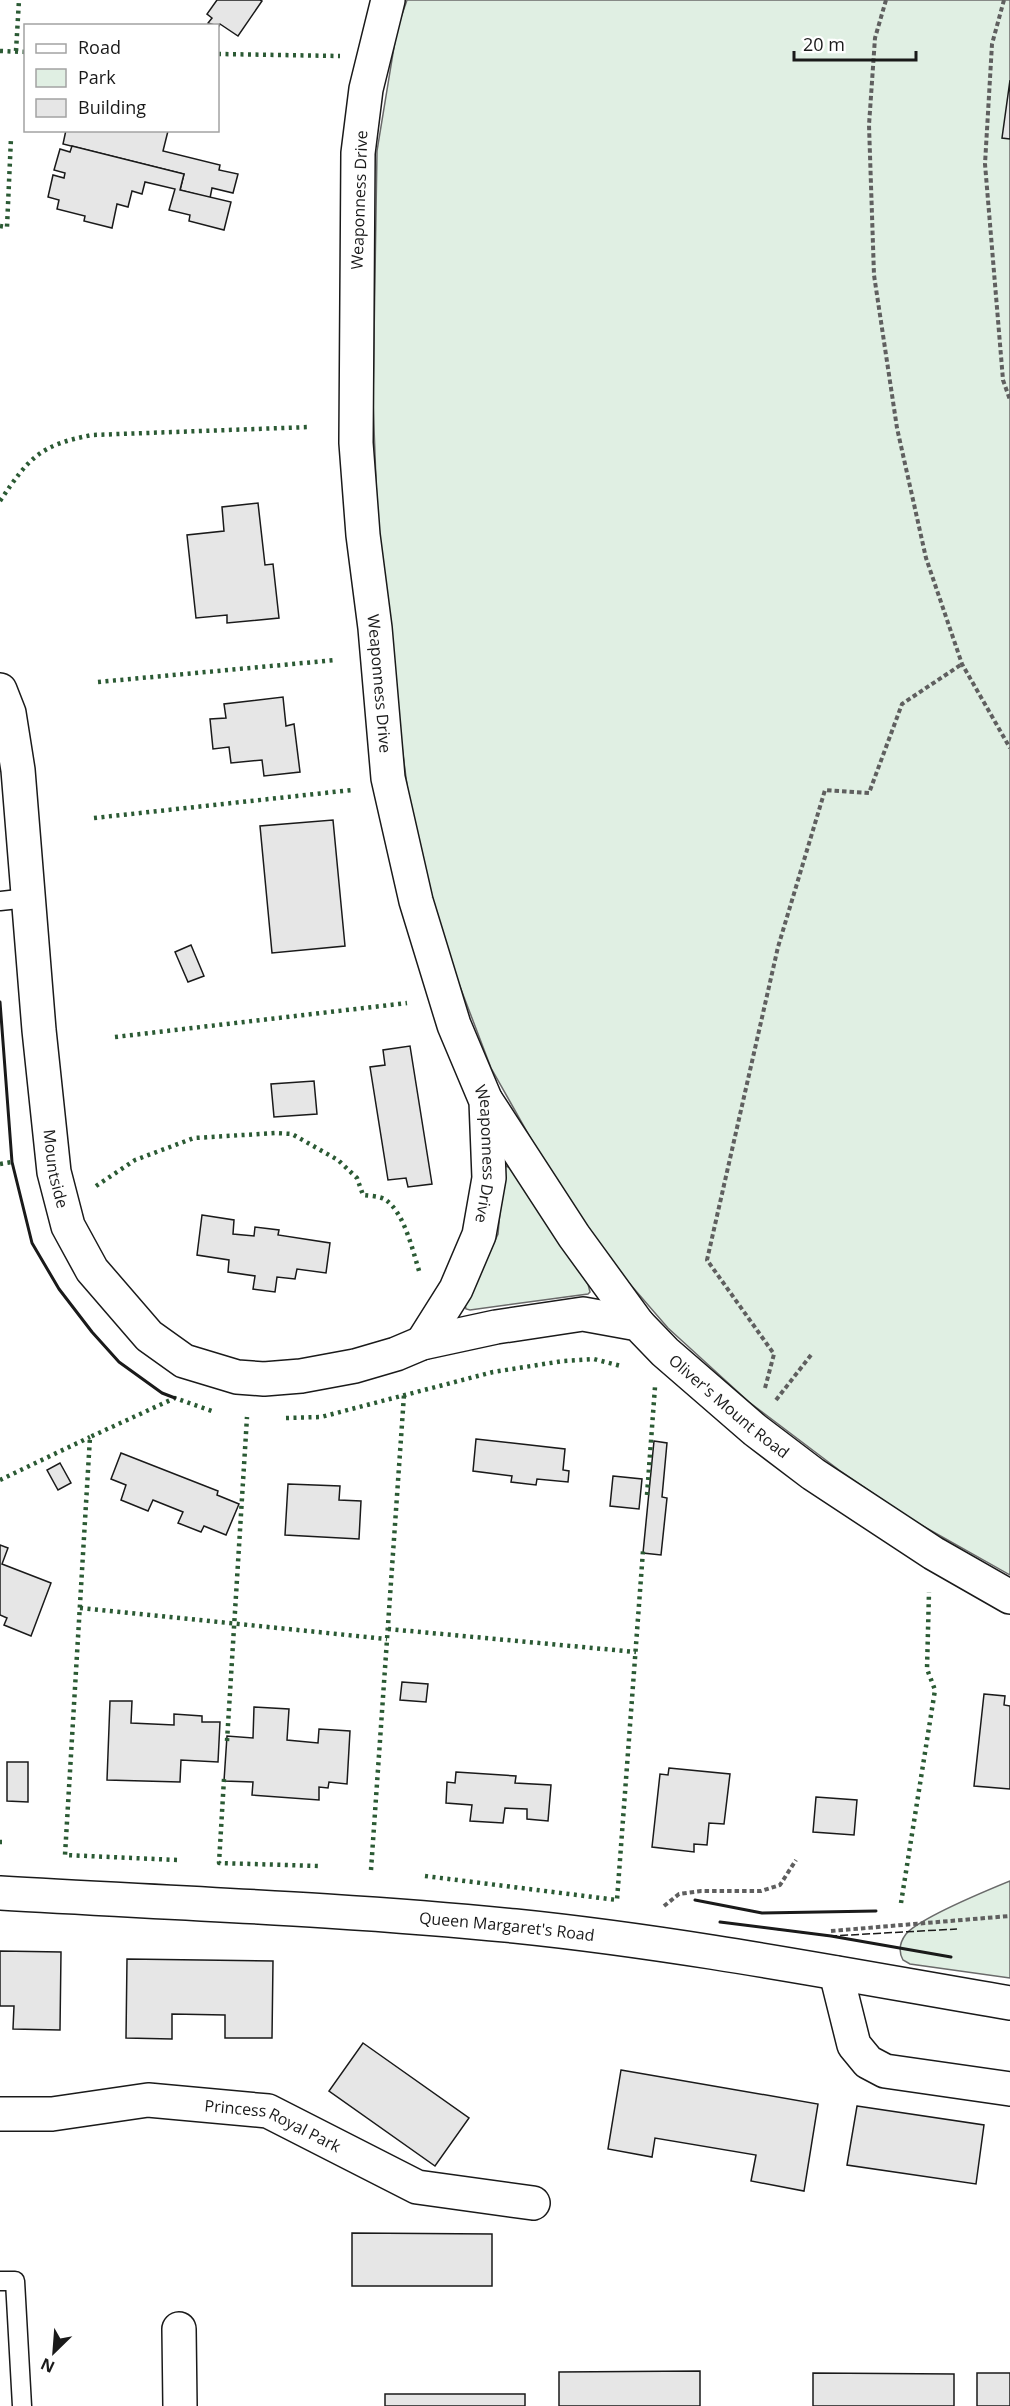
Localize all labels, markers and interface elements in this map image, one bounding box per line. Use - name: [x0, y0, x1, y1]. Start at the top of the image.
- legend: [24, 24, 219, 132]
- scale bar: [794, 24, 916, 62]
- text: 20 m: [803, 32, 845, 56]
- text: Road: [78, 35, 121, 59]
- text: Park: [78, 65, 116, 89]
- text: Building: [78, 95, 146, 119]
- street label: Weaponness Drive: [346, 130, 372, 270]
- street label: Weaponness Drive: [362, 613, 397, 754]
- street label: Weaponness Drive: [469, 1081, 500, 1225]
- street label: Mountside: [39, 1128, 74, 1210]
- street label: Oliver's Mount Road: [664, 1349, 794, 1463]
- street label: Queen Margaret's Road: [418, 1907, 596, 1946]
- street label: Princess Royal Park: [204, 2094, 345, 2158]
- north arrow: [24, 2322, 84, 2382]
- text: N: [37, 2353, 58, 2378]

